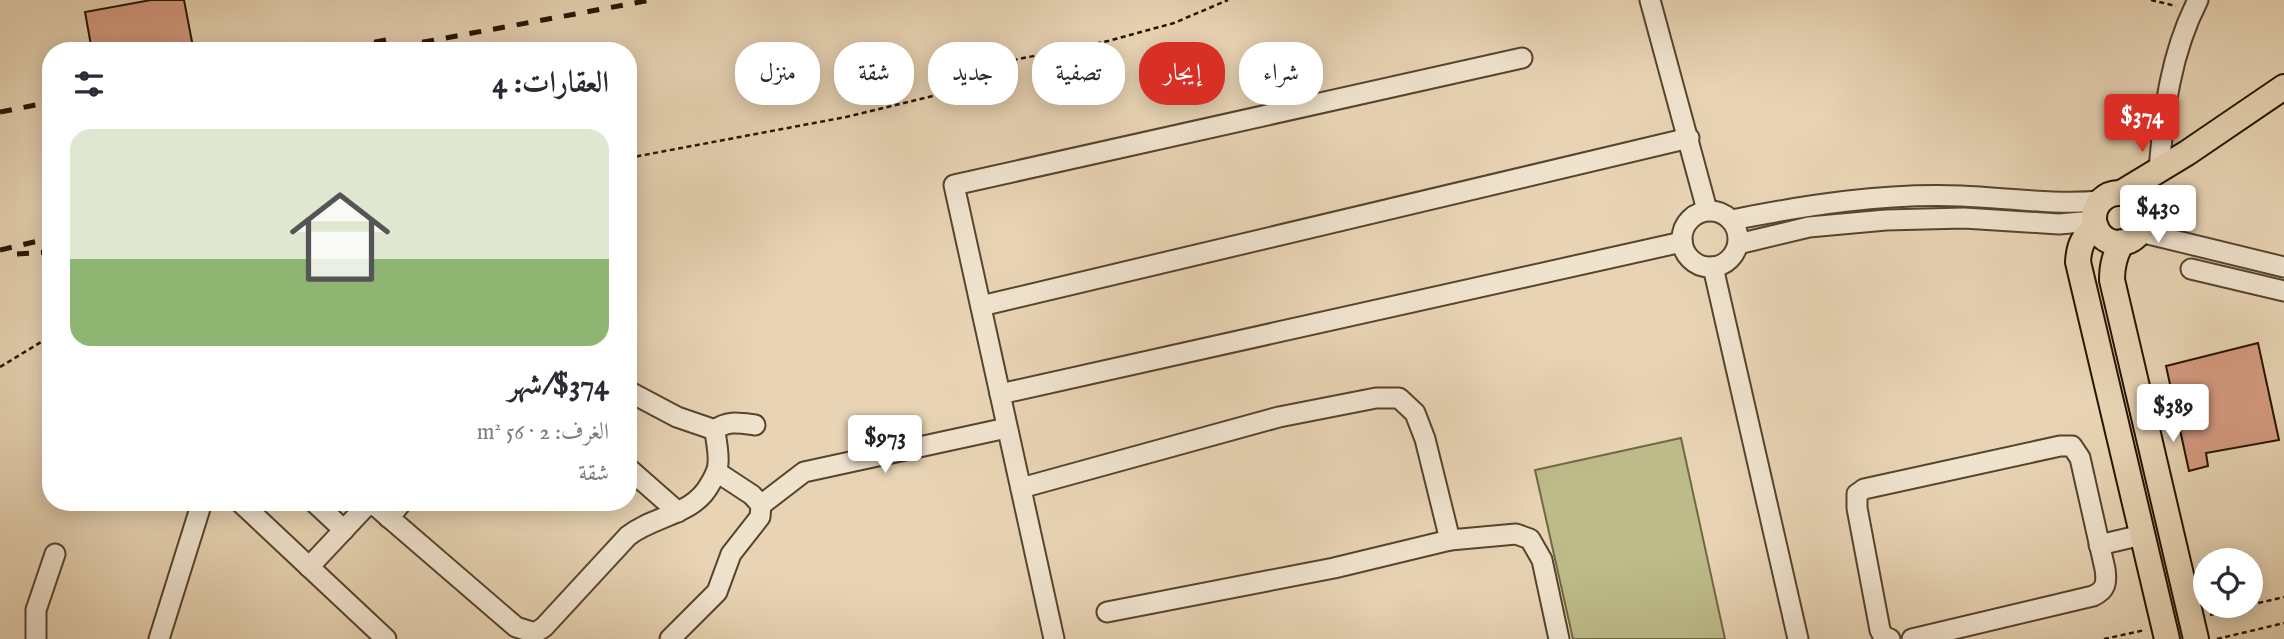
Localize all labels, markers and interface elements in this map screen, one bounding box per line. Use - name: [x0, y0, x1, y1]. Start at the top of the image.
- chip: منزل: [735, 42, 820, 105]
- chip: شقة: [834, 42, 914, 105]
- chip: جديد: [928, 42, 1018, 105]
- chip: تصفية: [1032, 42, 1125, 105]
- chip: إيجار: [1139, 42, 1225, 105]
- chip: شراء: [1239, 42, 1323, 105]
- icon: filters: [70, 65, 108, 103]
- text: العقارات: 4: [493, 65, 609, 103]
- pin: $374: [2101, 94, 2183, 154]
- text: $374: [2120, 102, 2164, 131]
- icon: home: [277, 174, 403, 300]
- pin: $430: [2117, 186, 2199, 245]
- text: $430: [2136, 193, 2180, 222]
- text: $374/شهر: [508, 367, 609, 405]
- pin: $389: [2132, 384, 2214, 444]
- text: $389: [2153, 392, 2193, 421]
- pin: $973: [844, 416, 926, 475]
- text: الغرف: 2 · 56 m²: [477, 418, 609, 447]
- text: $973: [864, 423, 906, 452]
- text: شقة: [579, 459, 609, 488]
- map controls: [2193, 548, 2263, 618]
- button: locate: [2193, 548, 2263, 618]

